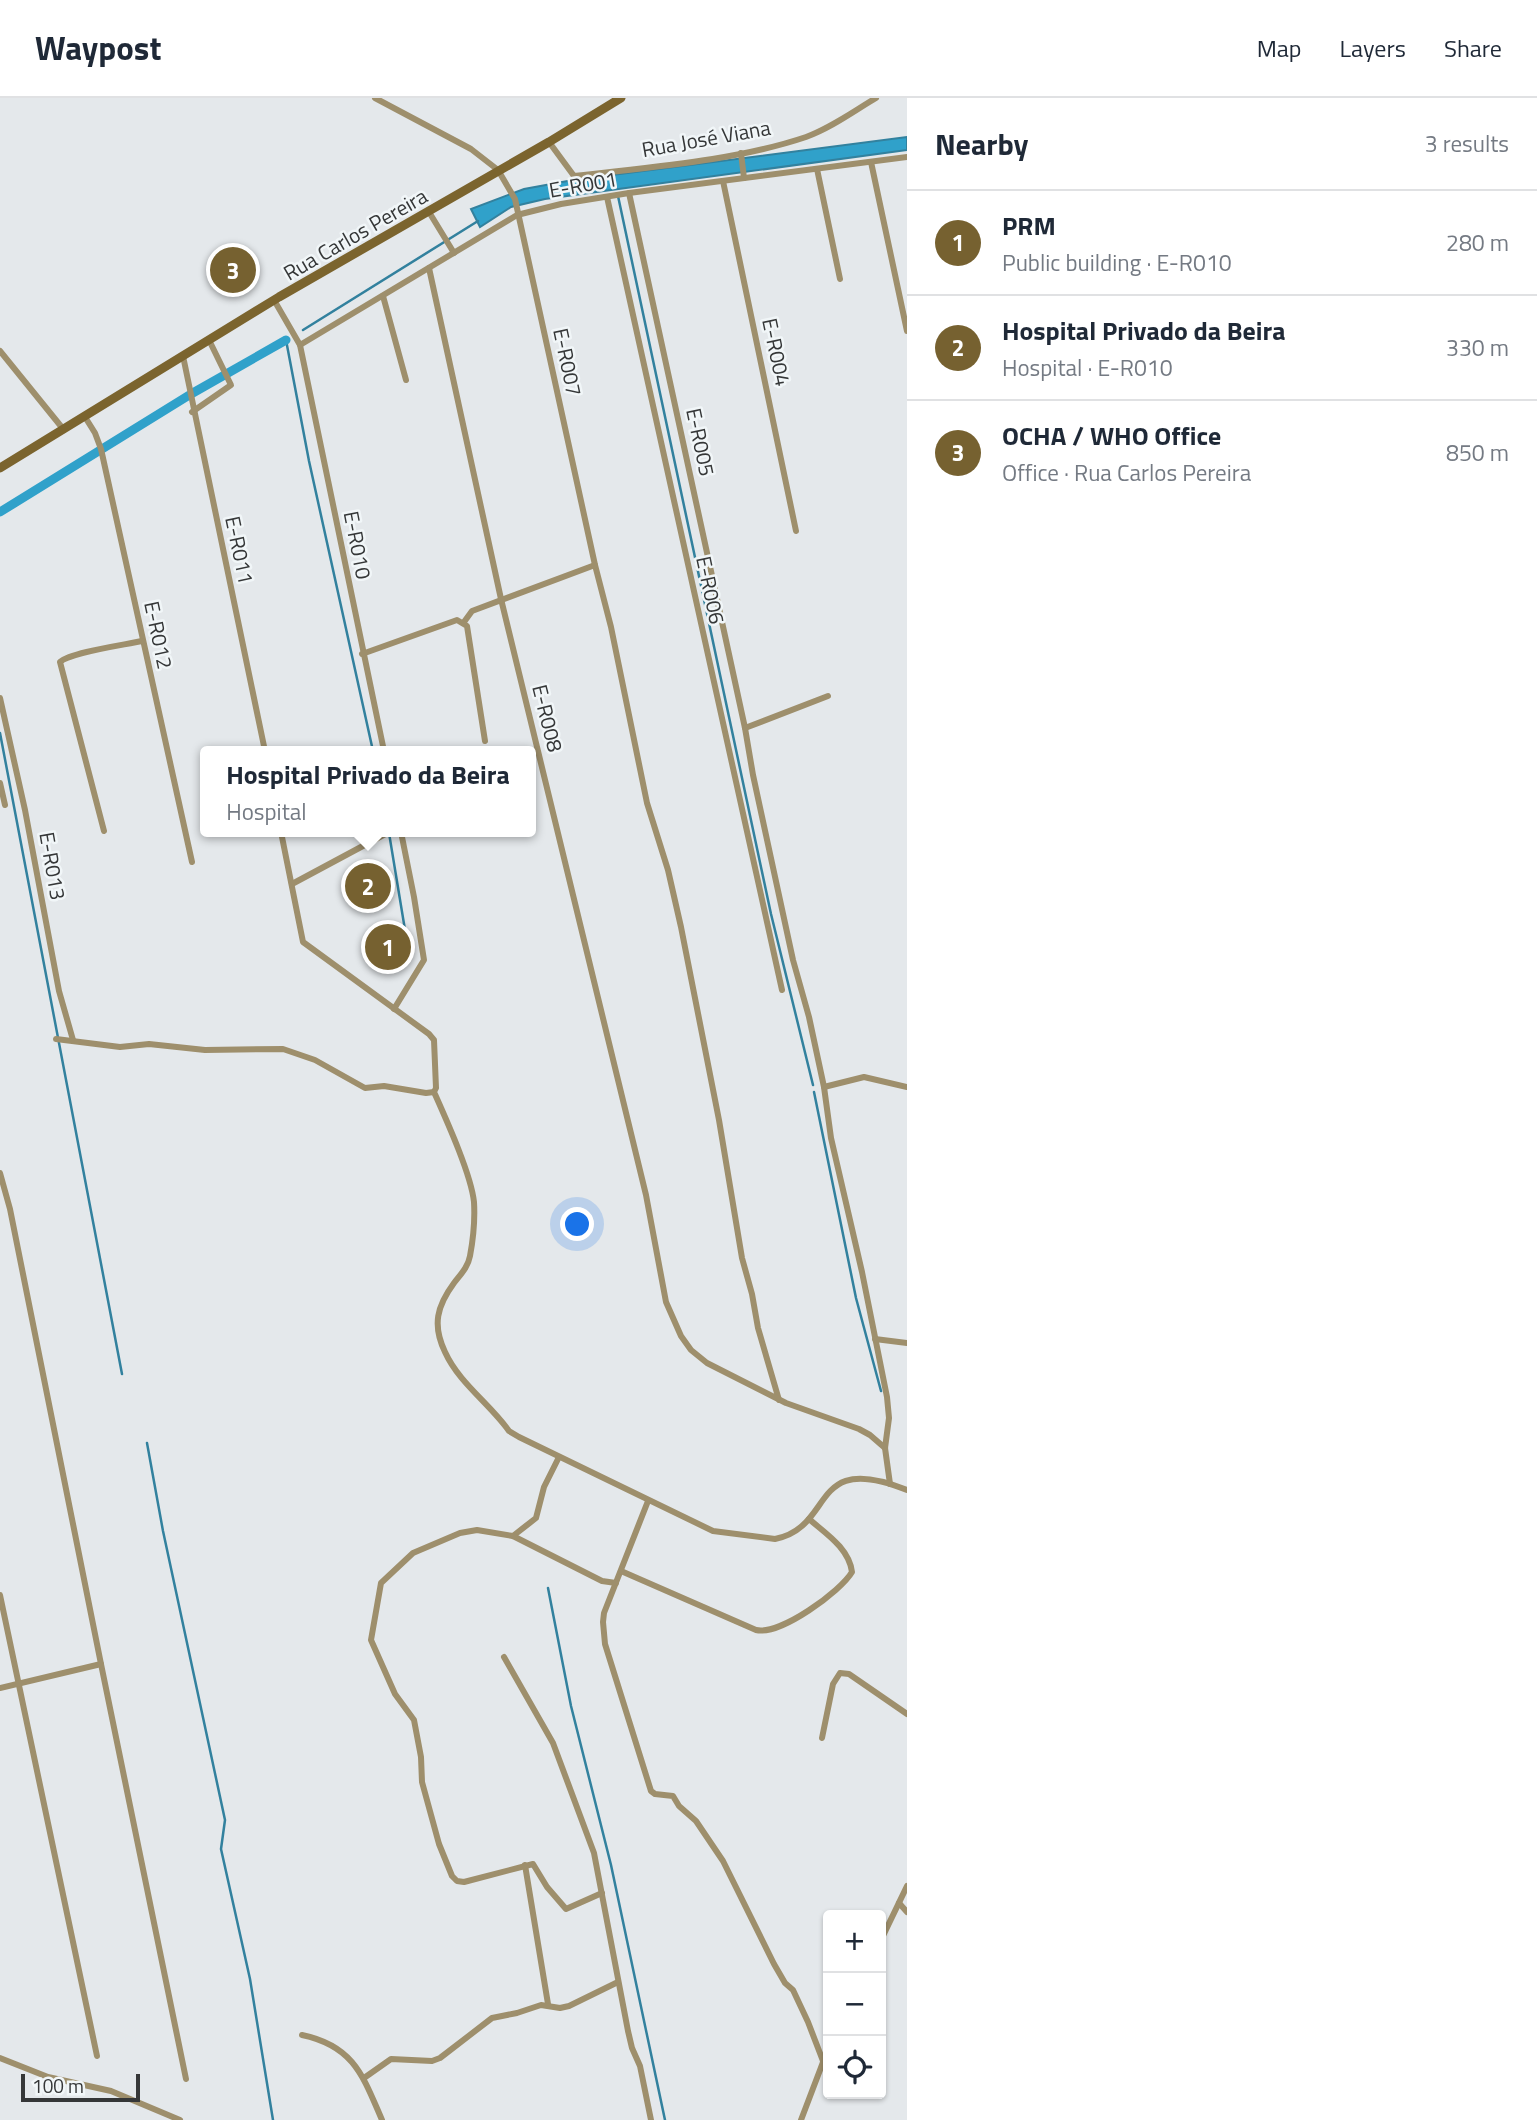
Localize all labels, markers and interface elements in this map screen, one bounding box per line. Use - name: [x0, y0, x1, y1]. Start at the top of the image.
- text: Waypost: [35, 23, 161, 73]
- text: Map: [1257, 30, 1302, 66]
- text: Layers: [1340, 30, 1406, 66]
- text: Share: [1444, 30, 1502, 66]
- street label: Rua José Viana: [639, 111, 773, 165]
- text: Nearby: [935, 121, 1028, 167]
- text: 3 results: [1425, 126, 1509, 161]
- street label: E-R001: [546, 162, 620, 206]
- street label: Rua Carlos Pereira: [277, 179, 433, 288]
- text: PRM: [1002, 206, 1056, 245]
- text: 1: [952, 225, 964, 260]
- text: 280 m: [1446, 225, 1509, 260]
- pin: 3: [210, 244, 256, 296]
- text: Public building · E-R010: [1002, 245, 1232, 280]
- text: Hospital Privado da Beira: [1002, 311, 1286, 350]
- street label: E-R004: [754, 315, 800, 389]
- street label: E-R007: [545, 325, 591, 399]
- text: 2: [952, 330, 964, 365]
- text: 330 m: [1446, 330, 1509, 365]
- text: Hospital · E-R010: [1002, 350, 1173, 385]
- street label: E-R005: [678, 405, 724, 479]
- text: OCHA / WHO Office: [1002, 416, 1221, 455]
- text: 3: [952, 435, 964, 470]
- text: 850 m: [1446, 435, 1509, 470]
- text: Office · Rua Carlos Pereira: [1002, 455, 1251, 490]
- street label: E-R010: [336, 508, 380, 582]
- street label: E-R011: [217, 513, 263, 587]
- street label: E-R006: [688, 553, 734, 627]
- street label: E-R012: [136, 598, 182, 672]
- street label: E-R008: [524, 681, 572, 755]
- popup: [200, 746, 536, 837]
- text: Hospital Privado da Beira: [226, 755, 510, 794]
- text: Hospital: [226, 794, 307, 829]
- street label: E-R013: [31, 829, 75, 903]
- pin: 2: [345, 860, 391, 912]
- pin: 1: [365, 921, 411, 973]
- your location: [560, 1207, 594, 1241]
- map controls: [823, 1910, 886, 2099]
- button: +: [823, 1910, 886, 1973]
- button: −: [823, 1973, 886, 2036]
- button: locate: [823, 2036, 886, 2099]
- scale bar: [21, 2071, 140, 2103]
- text: 100 m: [32, 2071, 84, 2100]

